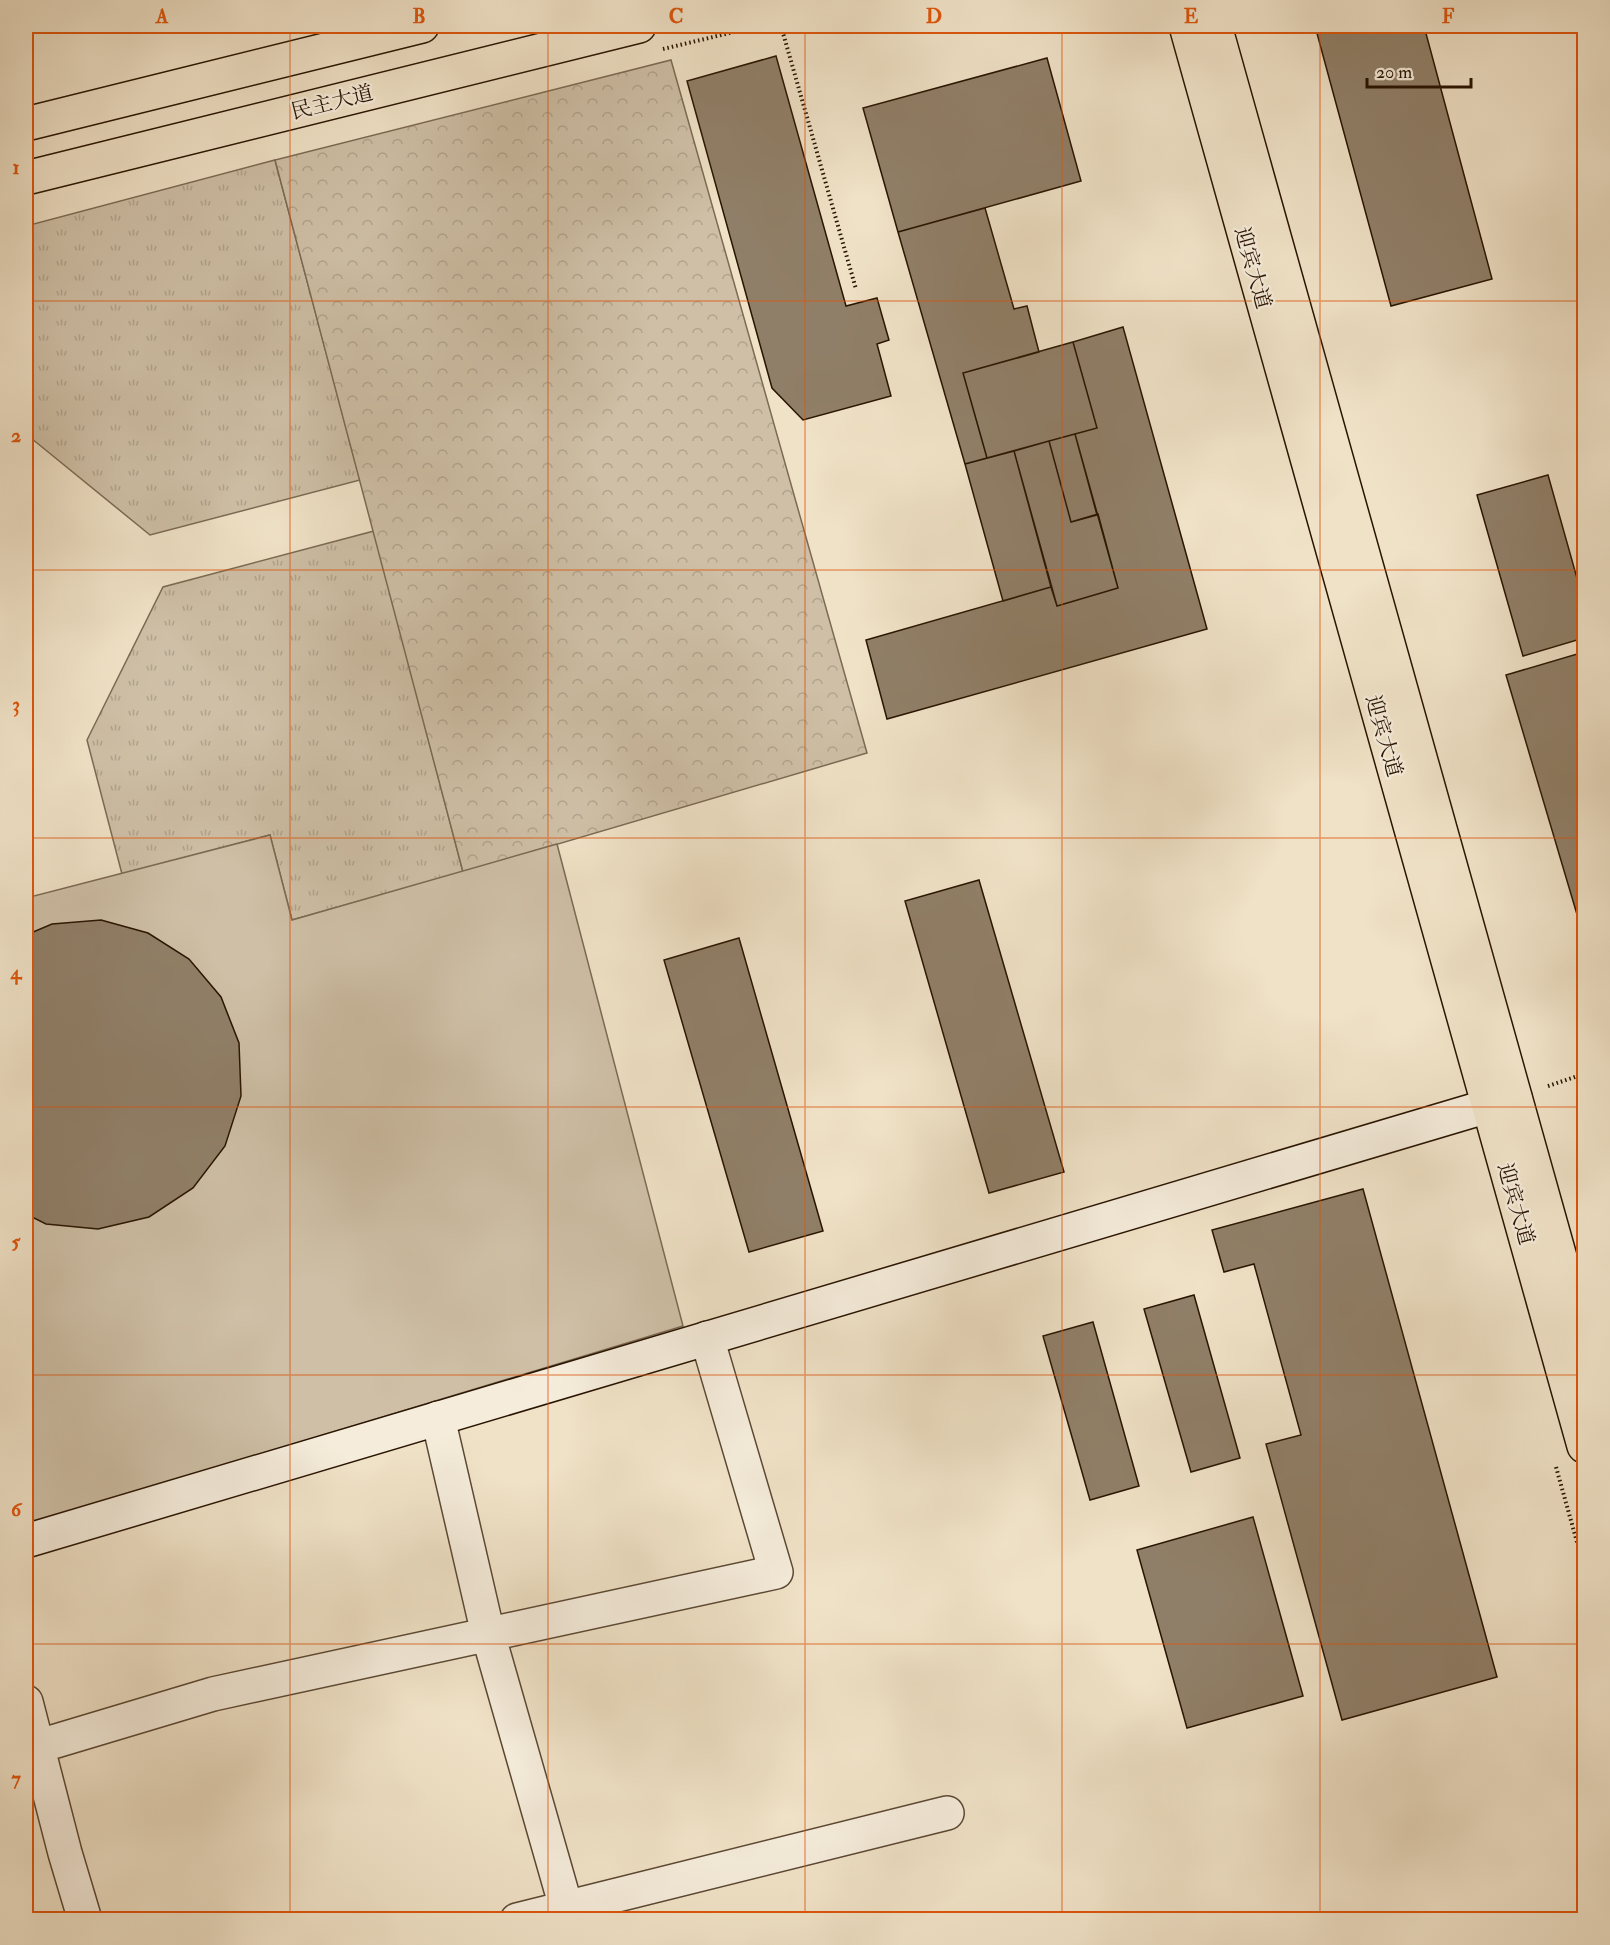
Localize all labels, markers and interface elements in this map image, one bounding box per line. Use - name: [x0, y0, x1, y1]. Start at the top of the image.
- text: A: [155, 4, 169, 29]
- text: B: [412, 4, 426, 29]
- text: C: [669, 4, 683, 29]
- text: D: [926, 4, 942, 29]
- text: E: [1184, 4, 1199, 29]
- text: F: [1442, 4, 1455, 29]
- scale bar: [1367, 51, 1470, 89]
- text: 20 m: [1376, 61, 1412, 84]
- street label: 民主大道: [288, 79, 376, 126]
- text: 1: [12, 155, 20, 180]
- street label: 迎宾大道: [1228, 224, 1277, 312]
- text: 2: [11, 423, 21, 448]
- text: 3: [12, 692, 20, 717]
- street label: 迎宾大道: [1359, 692, 1408, 780]
- text: 4: [10, 960, 23, 985]
- street label: 迎宾大道: [1491, 1160, 1540, 1248]
- text: 5: [12, 1229, 22, 1254]
- text: 6: [11, 1497, 23, 1522]
- text: 7: [11, 1766, 21, 1791]

